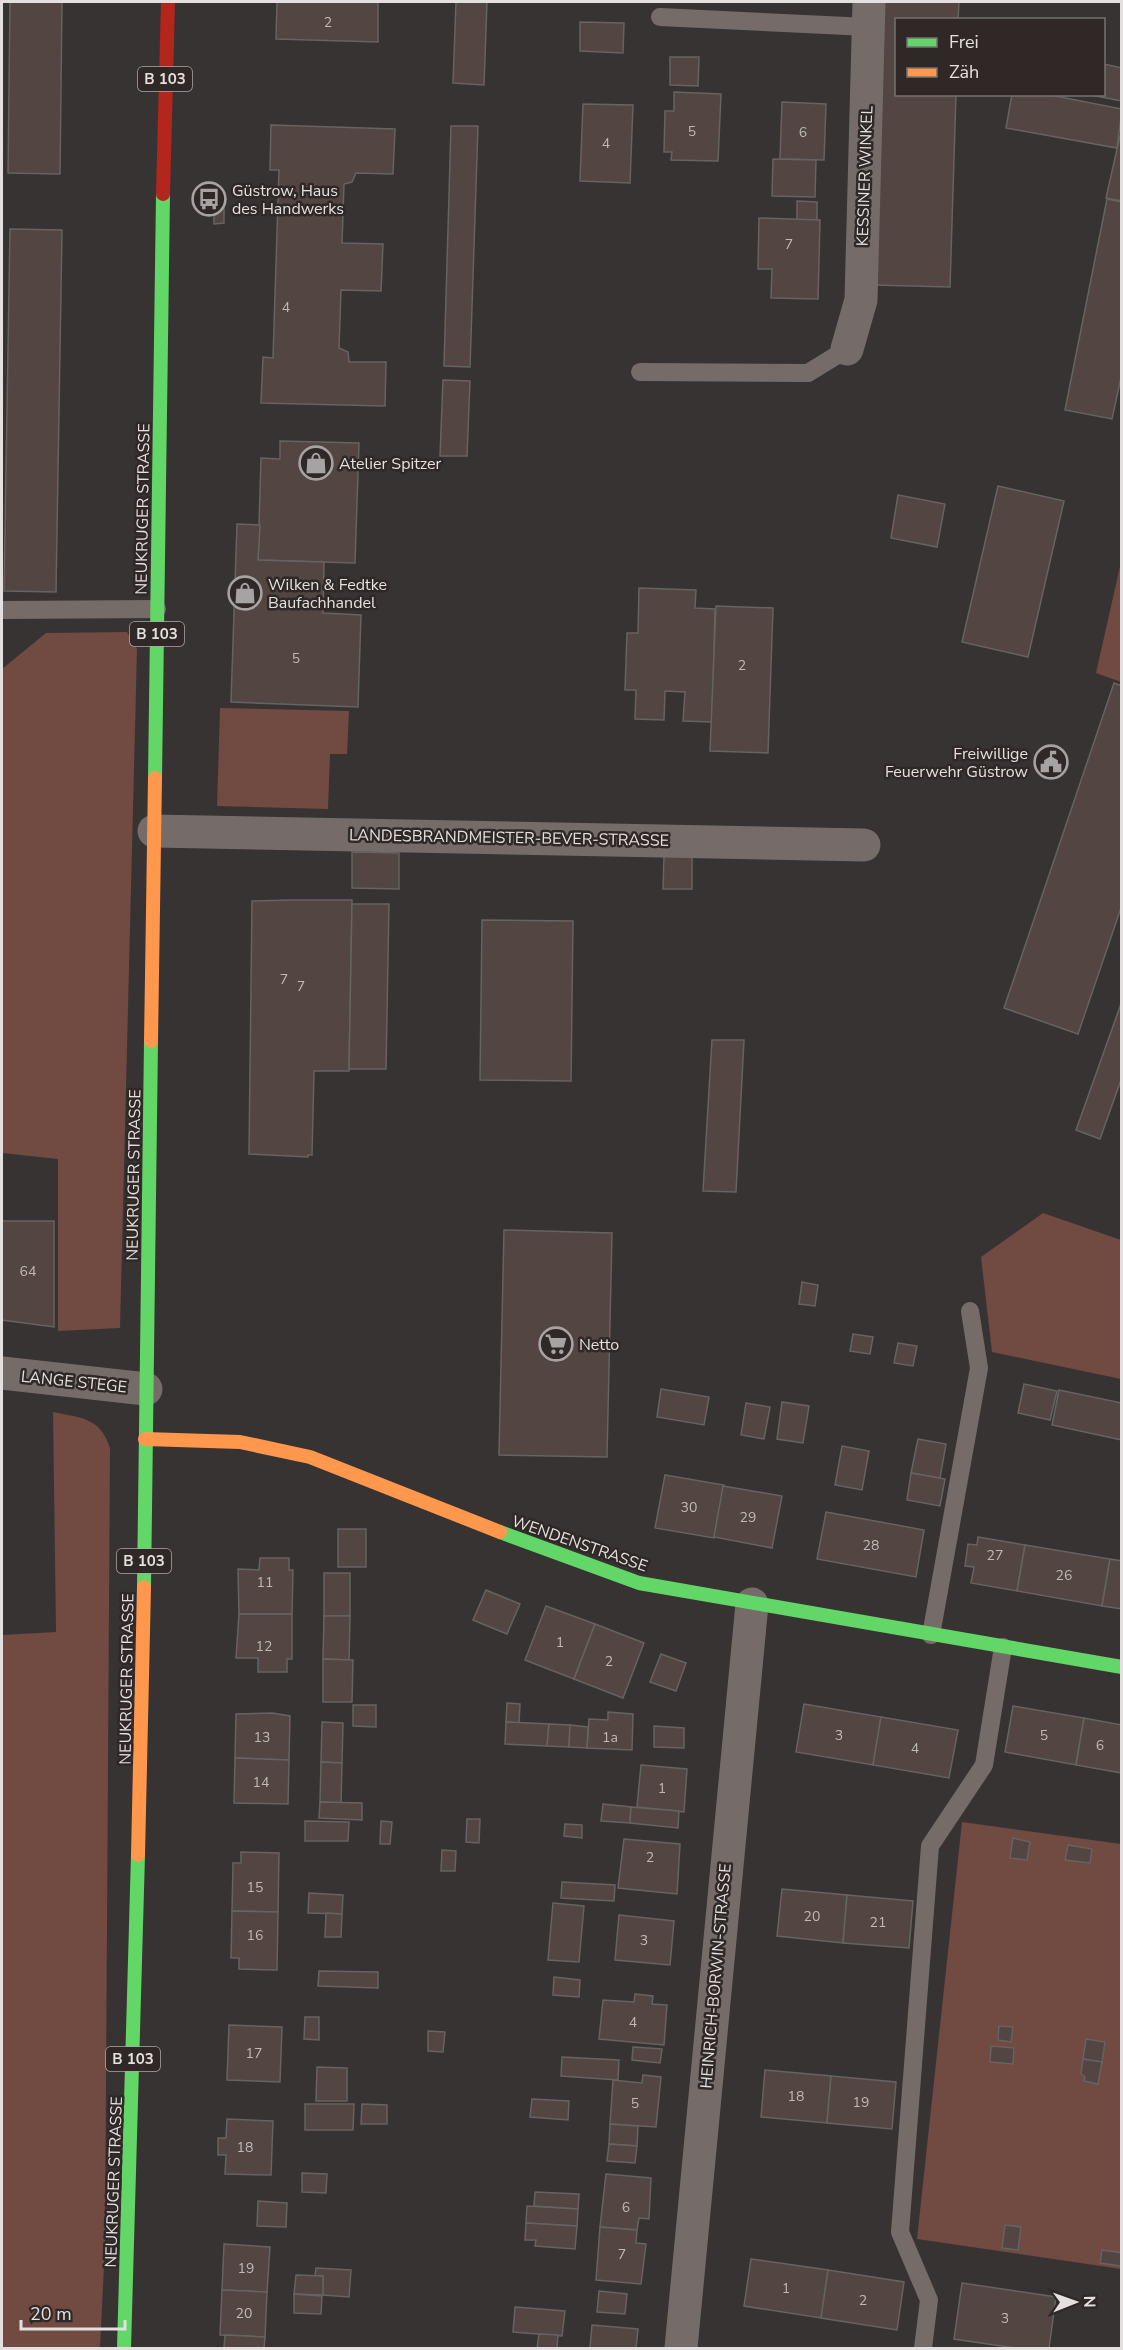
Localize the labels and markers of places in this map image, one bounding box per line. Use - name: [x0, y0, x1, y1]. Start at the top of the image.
- place label: Güstrow, Haus des Handwerks: [232, 180, 344, 220]
- bus stop icon: Güstrow, Haus des Handwerks: [191, 181, 227, 217]
- shop icon: Atelier Spitzer: [298, 445, 334, 481]
- place label: Atelier Spitzer: [339, 453, 442, 475]
- place label: Wilken & Fedtke Baufachhandel: [268, 574, 387, 614]
- shop icon: Wilken & Fedtke Baufachhandel: [227, 575, 263, 611]
- place label: Freiwillige Feuerwehr Güstrow: [885, 743, 1029, 783]
- public building icon: Freiwillige Feuerwehr Güstrow: [1033, 744, 1069, 780]
- supermarket icon: Netto: [538, 1326, 574, 1362]
- place label: Netto: [579, 1334, 619, 1356]

